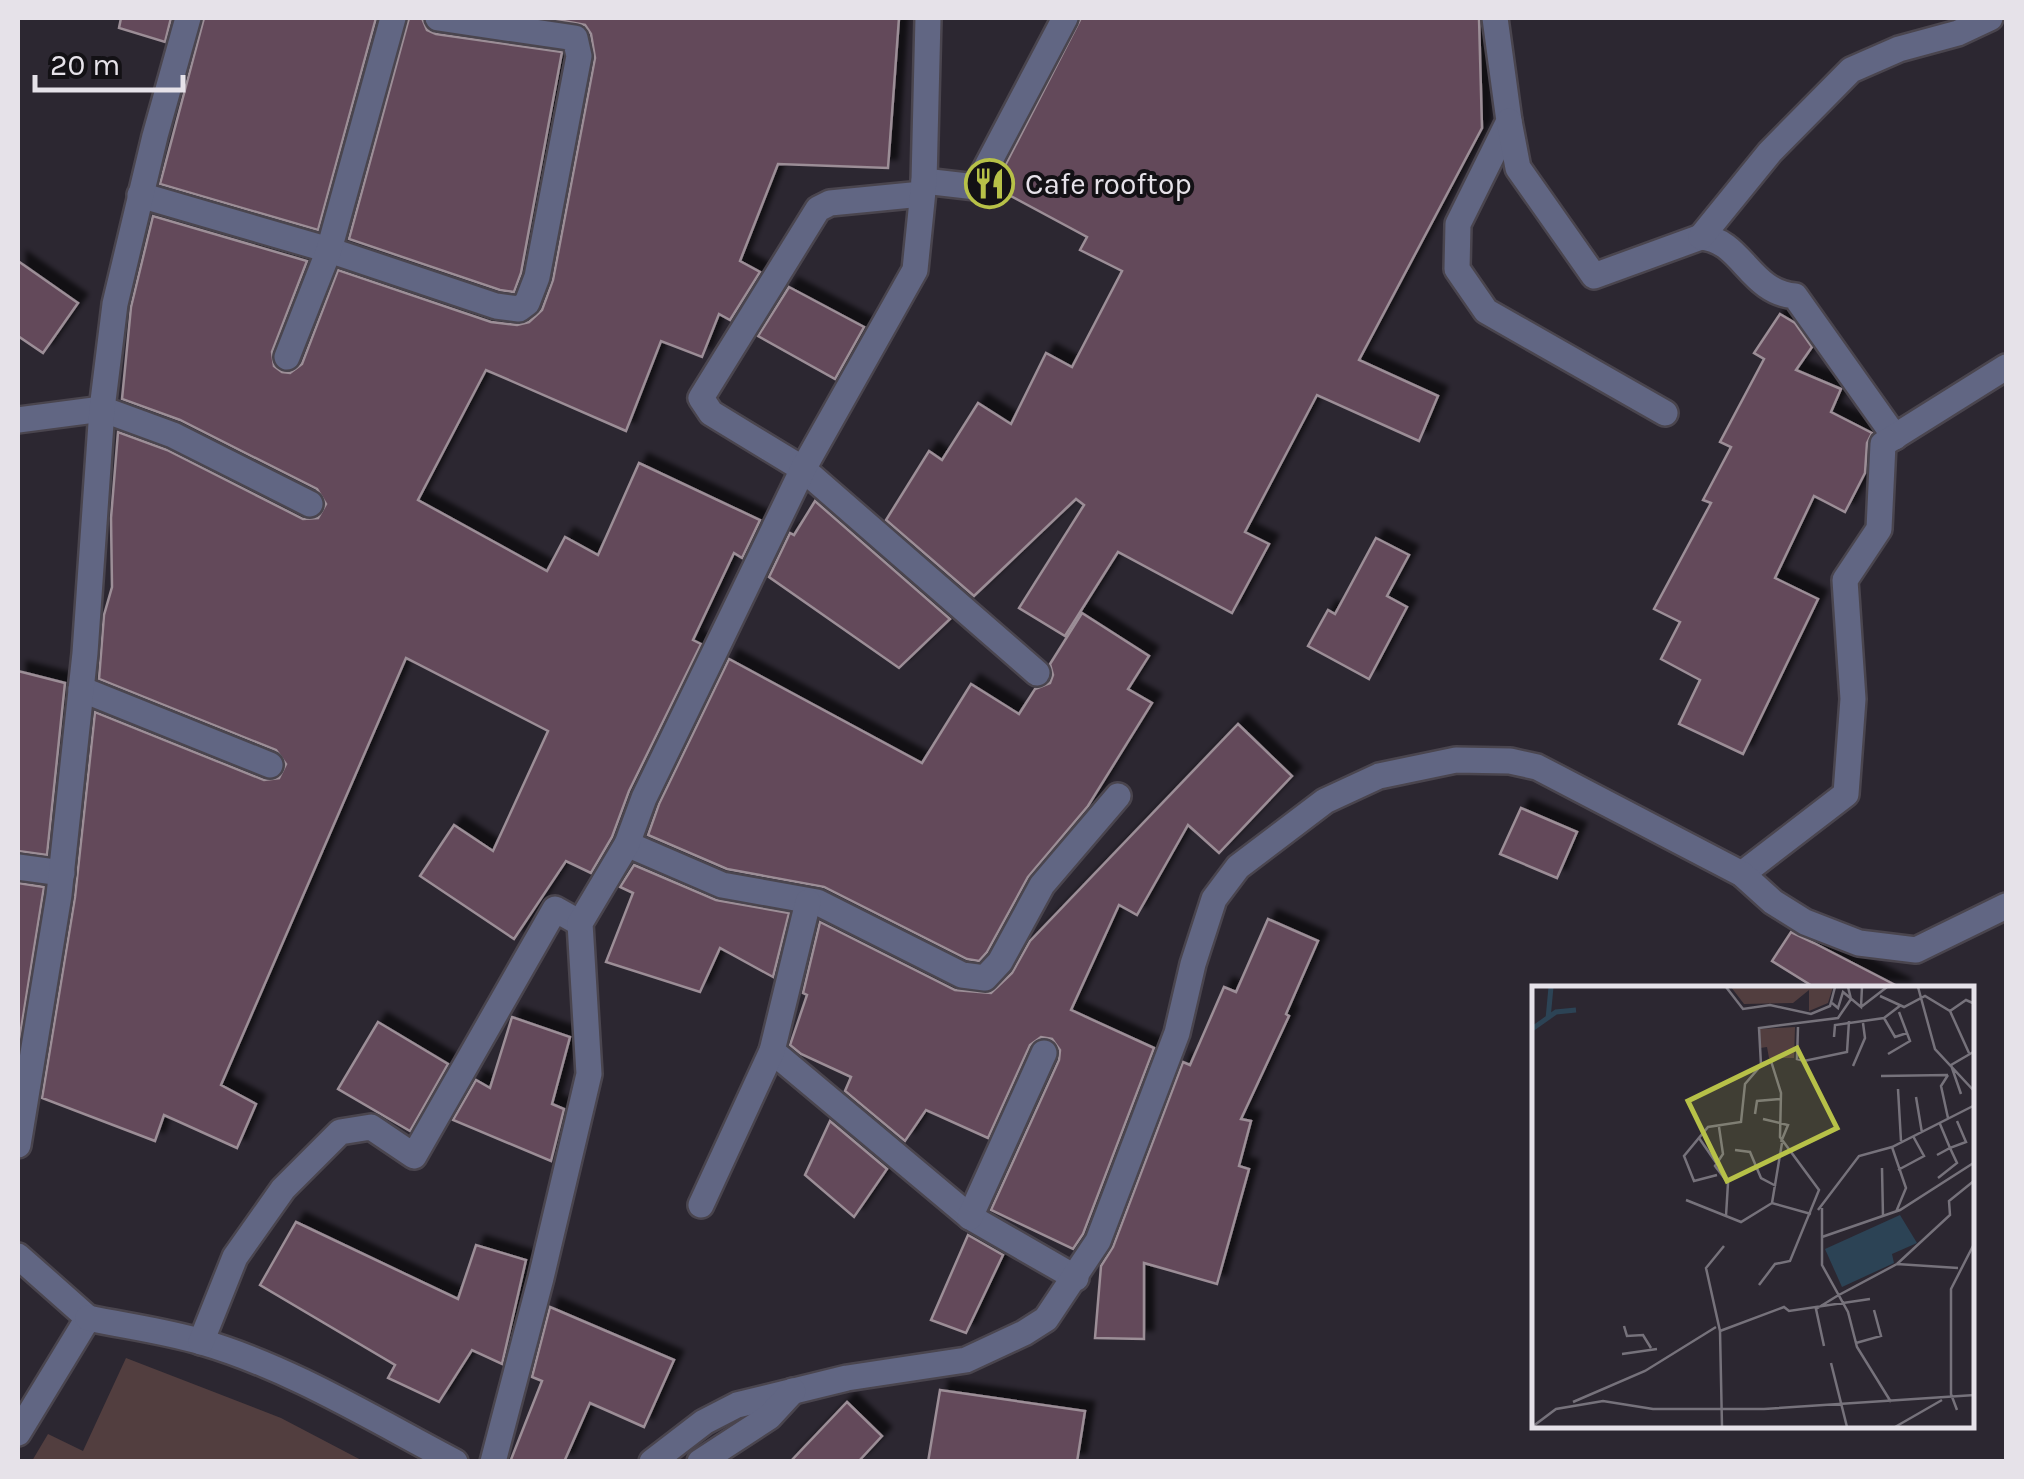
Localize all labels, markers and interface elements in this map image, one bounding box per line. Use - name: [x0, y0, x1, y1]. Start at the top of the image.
- scale bar: [35, 30, 182, 92]
- text: 20 m: [50, 47, 120, 83]
- restaurant icon: Cafe rooftop: [964, 158, 1016, 210]
- place label: Cafe rooftop: [1025, 166, 1192, 202]
- inset map: [1532, 986, 1974, 1429]

